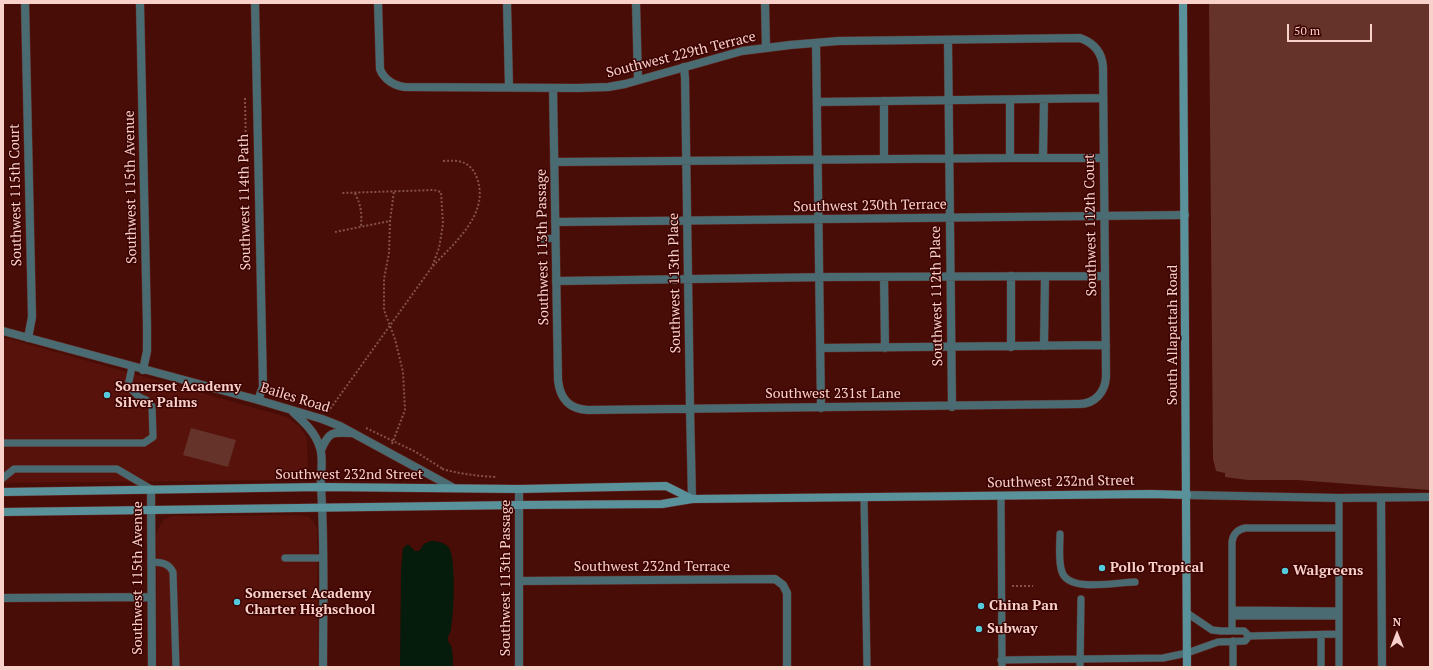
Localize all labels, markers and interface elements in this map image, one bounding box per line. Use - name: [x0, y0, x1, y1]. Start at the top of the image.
- scale bar: [1289, 16, 1374, 42]
- text: 50 m: [1294, 23, 1320, 38]
- street label: Southwest 229th Terrace: [604, 28, 758, 82]
- street label: Southwest 115th Avenue: [121, 110, 141, 264]
- street label: Southwest 115th Court: [6, 124, 26, 266]
- street label: Southwest 114th Path: [235, 134, 255, 270]
- street label: Southwest 112th Court: [1081, 154, 1101, 296]
- street label: Southwest 113th Passage: [533, 169, 553, 325]
- street label: Southwest 230th Terrace: [793, 196, 947, 216]
- street label: Southwest 113th Place: [665, 213, 685, 353]
- street label: Southwest 112th Place: [927, 226, 947, 366]
- street label: South Allapattah Road: [1165, 265, 1181, 405]
- place label: Somerset Academy Silver Palms: [115, 379, 241, 412]
- street label: Bailes Road: [258, 379, 332, 417]
- street label: Southwest 231st Lane: [765, 386, 901, 402]
- marker: Somerset Academy Silver Palms: [102, 390, 112, 400]
- street label: Southwest 232nd Street: [275, 467, 423, 483]
- street label: Southwest 232nd Street: [987, 472, 1135, 492]
- street label: Southwest 113th Passage: [498, 500, 514, 656]
- street label: Southwest 115th Avenue: [130, 501, 146, 655]
- street label: Southwest 232nd Terrace: [574, 559, 730, 575]
- place label: Pollo Tropical: [1110, 560, 1204, 576]
- marker: Pollo Tropical: [1097, 563, 1107, 573]
- place label: Walgreens: [1293, 563, 1363, 579]
- marker: Walgreens: [1280, 566, 1290, 576]
- place label: Somerset Academy Charter Highschool: [245, 586, 375, 618]
- marker: Somerset Academy Charter Highschool: [232, 597, 242, 607]
- place label: China Pan: [989, 598, 1058, 614]
- marker: China Pan: [976, 601, 986, 611]
- north arrow: [1377, 614, 1417, 654]
- text: N: [1393, 615, 1401, 629]
- place label: Subway: [987, 621, 1038, 637]
- marker: Subway: [974, 624, 984, 634]

